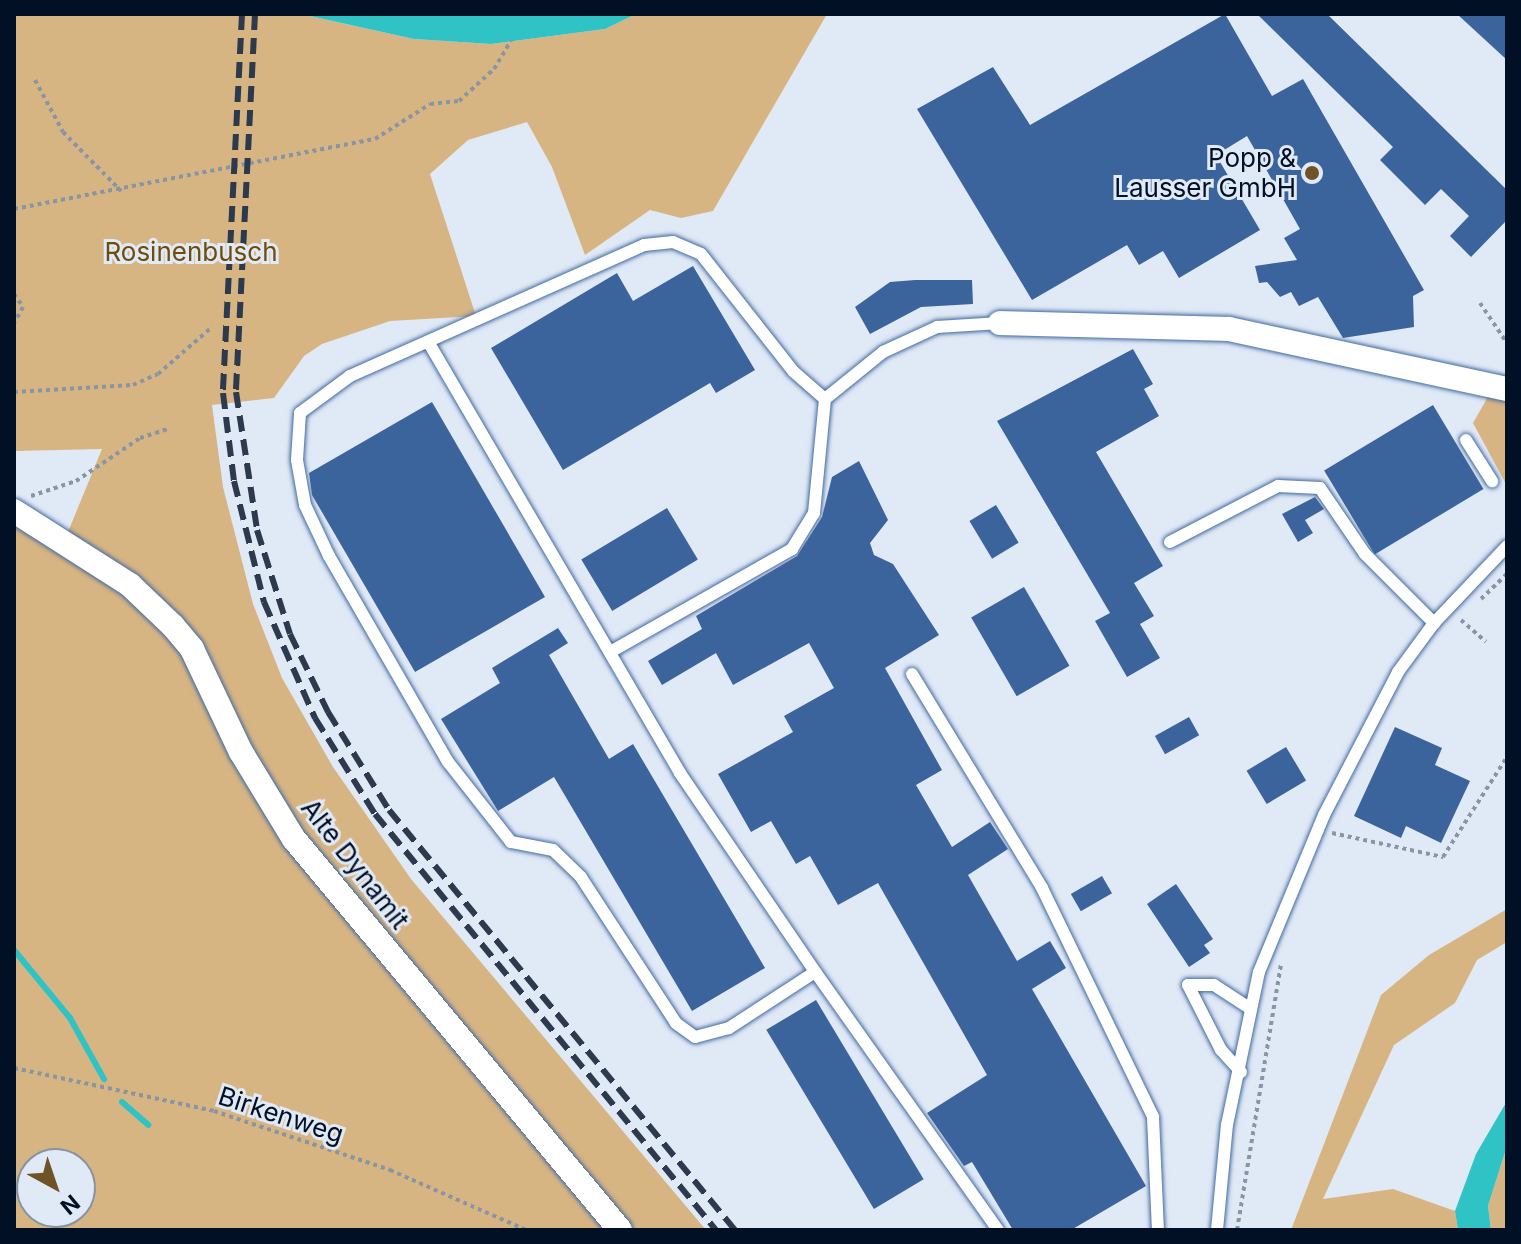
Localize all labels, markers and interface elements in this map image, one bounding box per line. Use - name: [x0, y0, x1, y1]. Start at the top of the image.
- place label: Popp & Lausser GmbH: [1114, 142, 1296, 204]
- marker: Popp & Lausser GmbH: [1303, 164, 1321, 182]
- park label: Rosinenbusch: [104, 236, 278, 268]
- street label: Alte Dynamit: [295, 793, 415, 935]
- street label: Birkenweg: [215, 1080, 347, 1150]
- north arrow: [16, 1148, 96, 1228]
- text: N: [55, 1190, 85, 1220]

